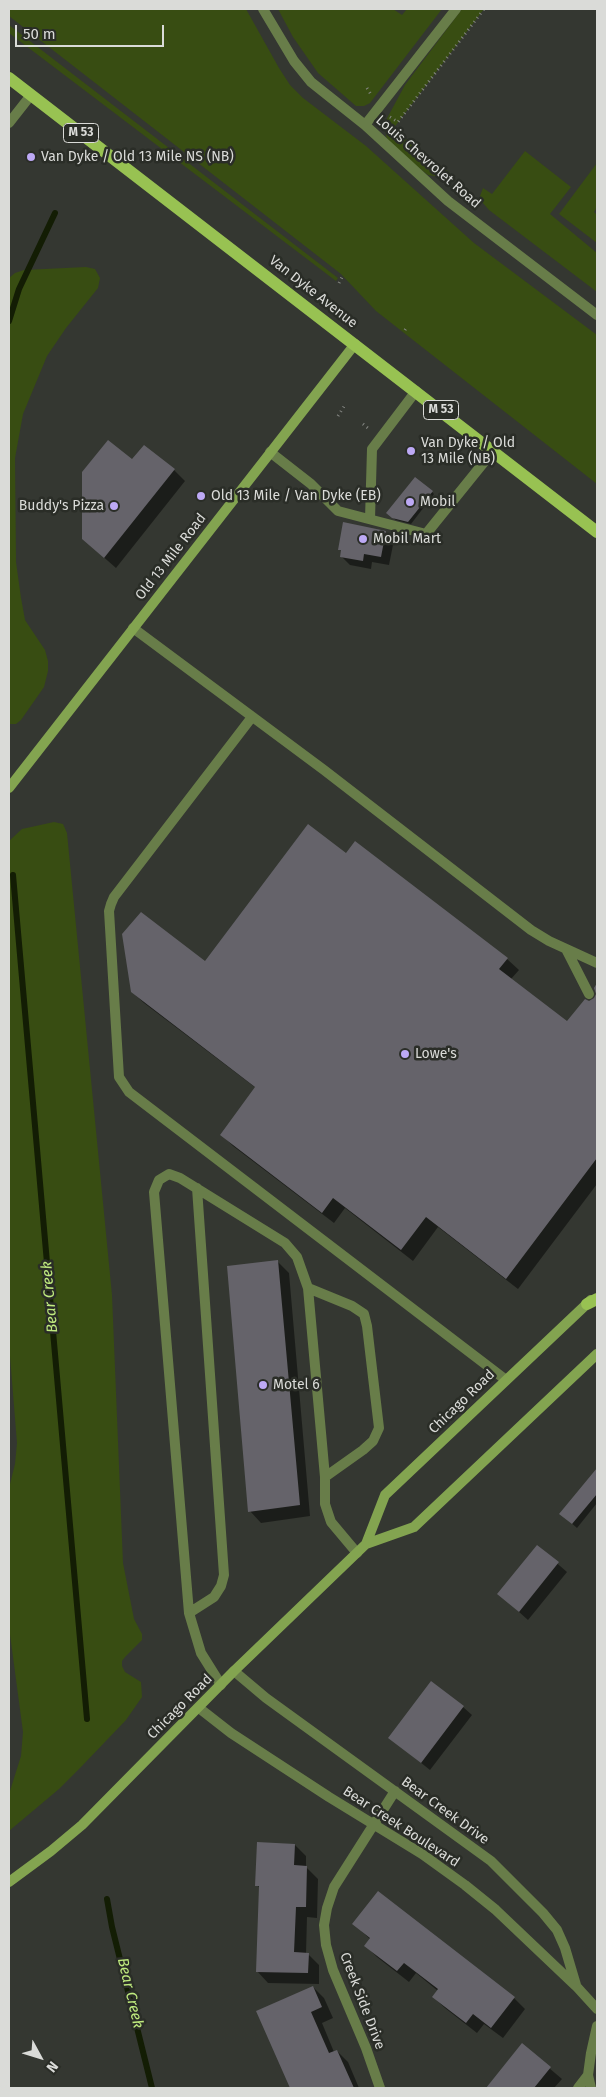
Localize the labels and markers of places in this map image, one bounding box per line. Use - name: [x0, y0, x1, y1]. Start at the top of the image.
- place label: Van Dyke / Old 13 Mile NS (NB): [41, 149, 234, 165]
- marker: Van Dyke / Old 13 Mile NS (NB): [25, 151, 37, 163]
- place label: Van Dyke / Old 13 Mile (NB): [421, 435, 515, 468]
- marker: Van Dyke / Old 13 Mile (NB): [405, 445, 417, 457]
- place label: Old 13 Mile / Van Dyke (EB): [211, 488, 381, 504]
- marker: Old 13 Mile / Van Dyke (EB): [195, 490, 207, 502]
- place label: Mobil: [420, 494, 455, 510]
- marker: Mobil: [404, 496, 416, 508]
- place label: Buddy's Pizza: [19, 498, 104, 514]
- marker: Buddy's Pizza: [108, 500, 120, 512]
- place label: Mobil Mart: [373, 531, 441, 547]
- marker: Mobil Mart: [357, 533, 369, 545]
- place label: Lowe's: [415, 1046, 457, 1062]
- marker: Lowe's: [399, 1048, 411, 1060]
- place label: Motel 6: [273, 1377, 320, 1393]
- marker: Motel 6: [257, 1379, 269, 1391]

